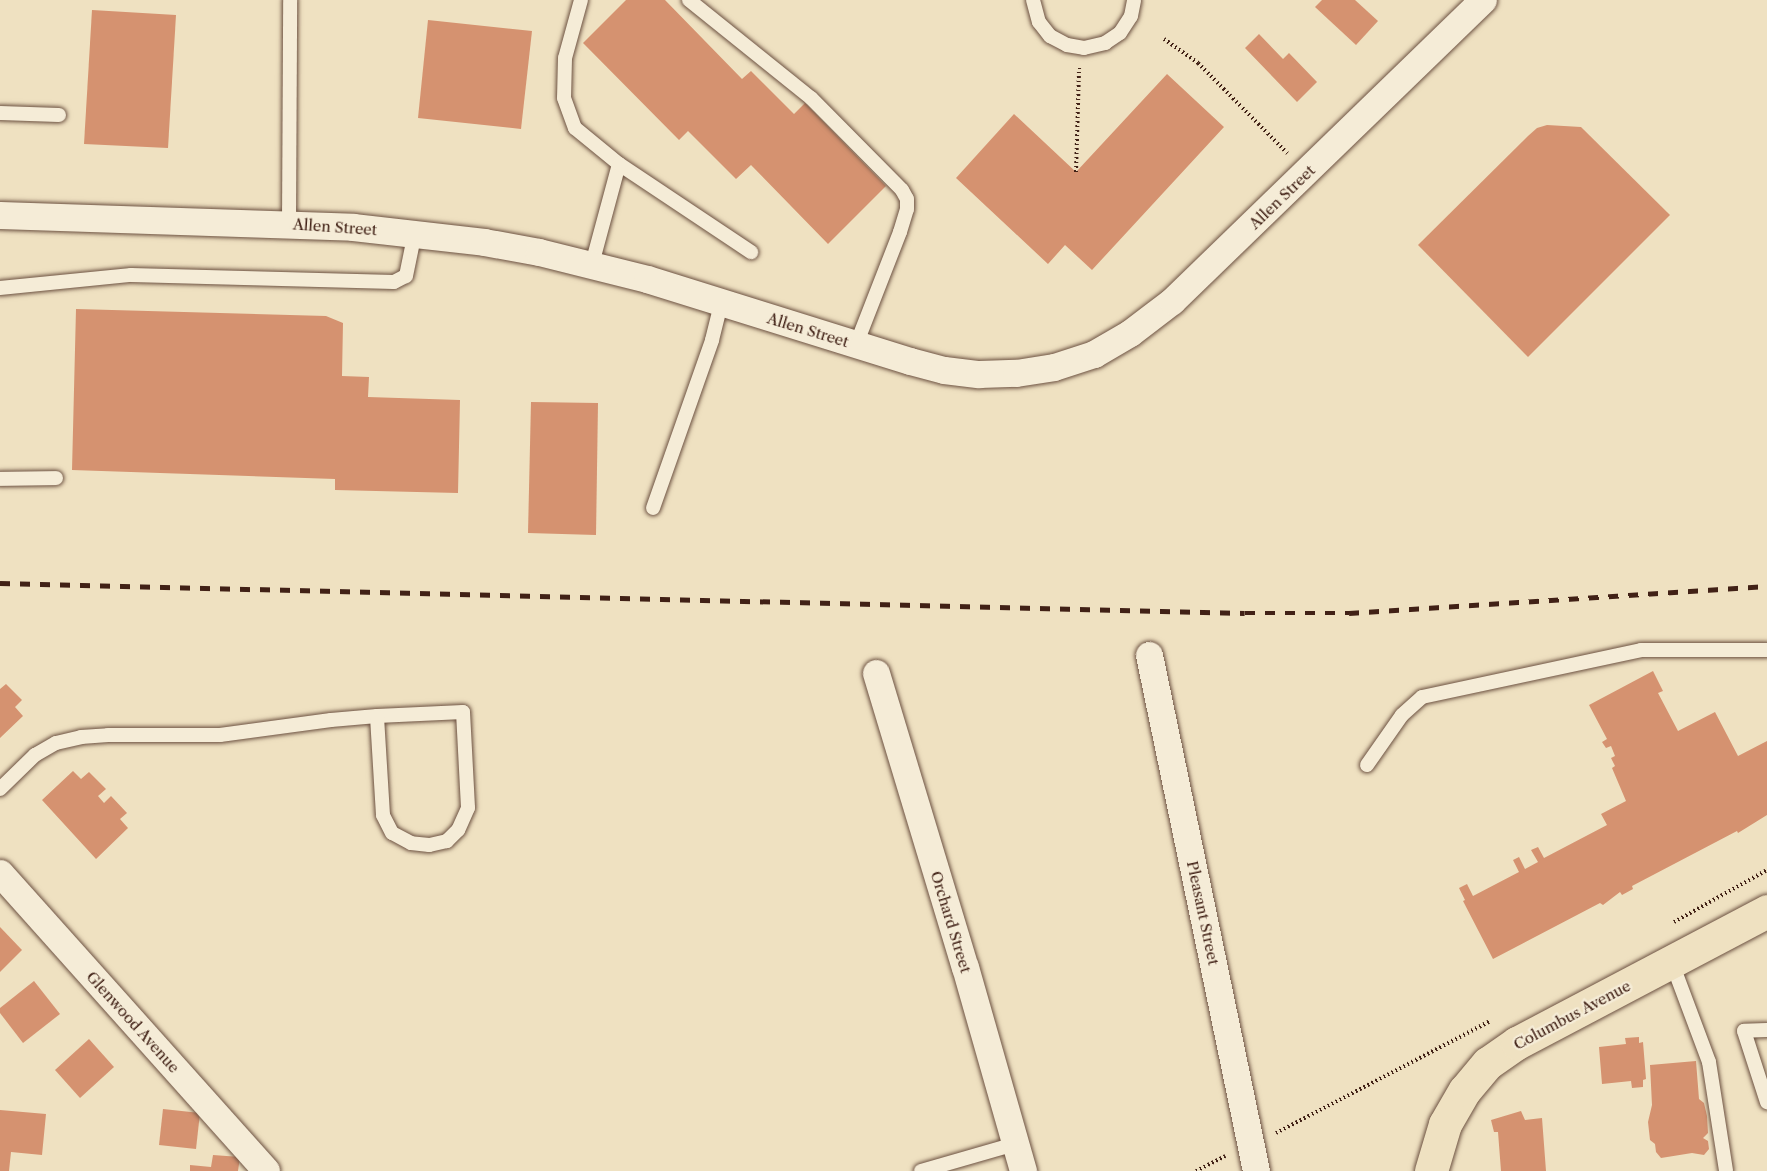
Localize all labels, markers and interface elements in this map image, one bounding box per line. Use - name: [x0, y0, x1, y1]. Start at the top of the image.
- street label: Allen Street: [1245, 161, 1319, 233]
- street label: Allen Street: [292, 215, 378, 239]
- street label: Allen Street: [765, 309, 851, 351]
- street label: Pleasant Street: [1183, 859, 1223, 967]
- street label: Orchard Street: [927, 869, 975, 975]
- street label: Glenwood Avenue: [83, 967, 183, 1077]
- street label: Columbus Avenue: [1510, 976, 1634, 1054]

